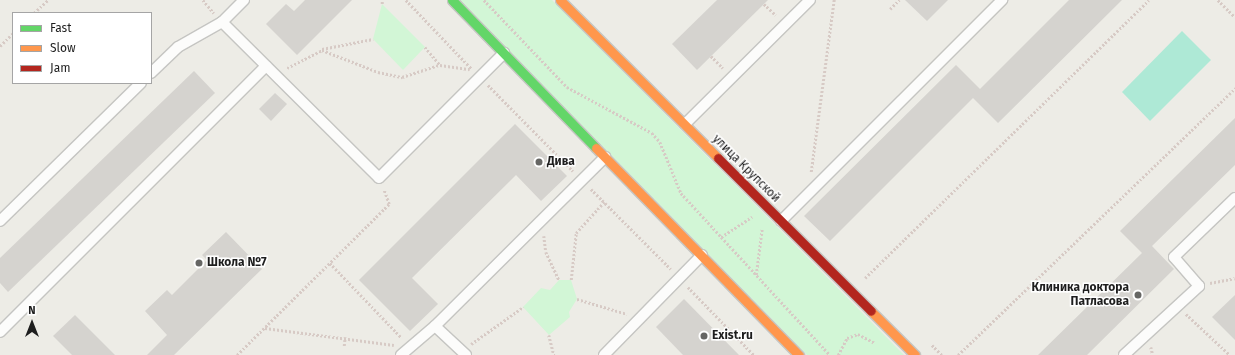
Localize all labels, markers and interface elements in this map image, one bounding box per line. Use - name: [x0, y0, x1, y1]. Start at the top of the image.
- legend: [12, 12, 152, 84]
- text: Fast: [50, 21, 72, 35]
- text: Slow: [50, 41, 76, 55]
- text: Jam: [50, 61, 70, 75]
- street label: улица Крупской: [709, 132, 783, 206]
- place label: Дива: [547, 155, 575, 169]
- marker: Дива: [534, 157, 544, 167]
- place label: Школа №7: [207, 256, 267, 270]
- marker: Школа №7: [194, 258, 204, 268]
- place label: Клиника доктора Патласова: [1031, 281, 1129, 309]
- marker: Клиника доктора Патласова: [1132, 289, 1144, 301]
- north arrow: [12, 303, 52, 343]
- text: N: [28, 304, 36, 317]
- place label: Exist.ru: [712, 329, 753, 343]
- marker: Exist.ru: [699, 331, 709, 341]

